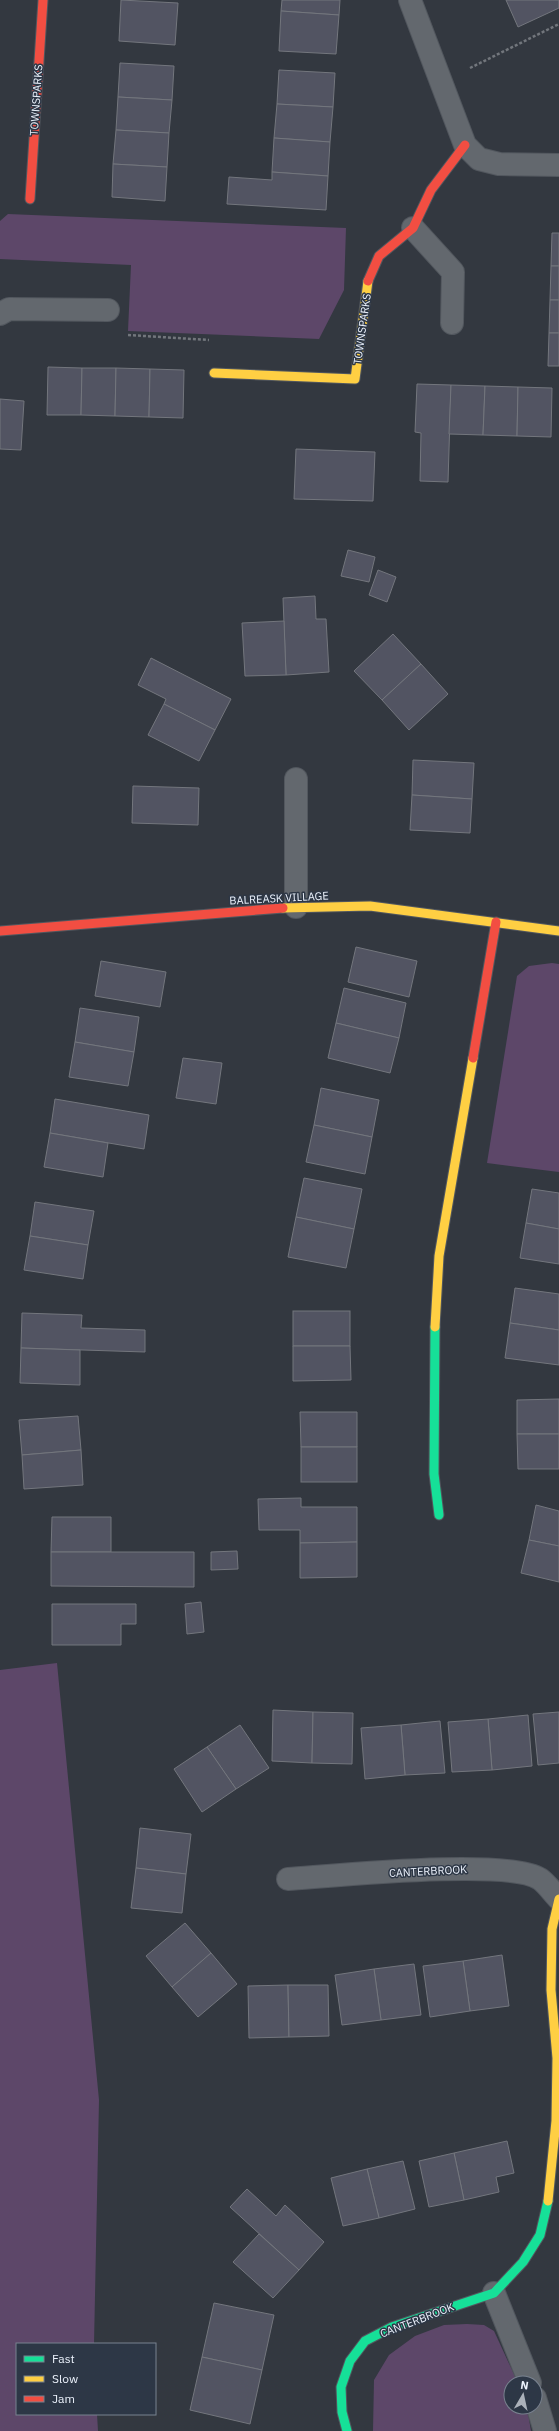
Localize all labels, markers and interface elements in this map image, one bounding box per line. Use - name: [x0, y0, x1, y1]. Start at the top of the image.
- street label: TOWNSPARKS: [27, 64, 45, 136]
- street label: TOWNSPARKS: [350, 293, 374, 365]
- street label: BALREASK VILLAGE: [229, 888, 329, 908]
- street label: CANTERBROOK: [389, 1862, 467, 1880]
- street label: CANTERBROOK: [378, 2299, 456, 2341]
- legend: [16, 2343, 156, 2415]
- text: Fast: [52, 2351, 75, 2366]
- text: Slow: [52, 2371, 78, 2386]
- north arrow: [503, 2375, 543, 2415]
- text: N: [520, 2378, 530, 2393]
- text: Jam: [52, 2391, 75, 2406]

